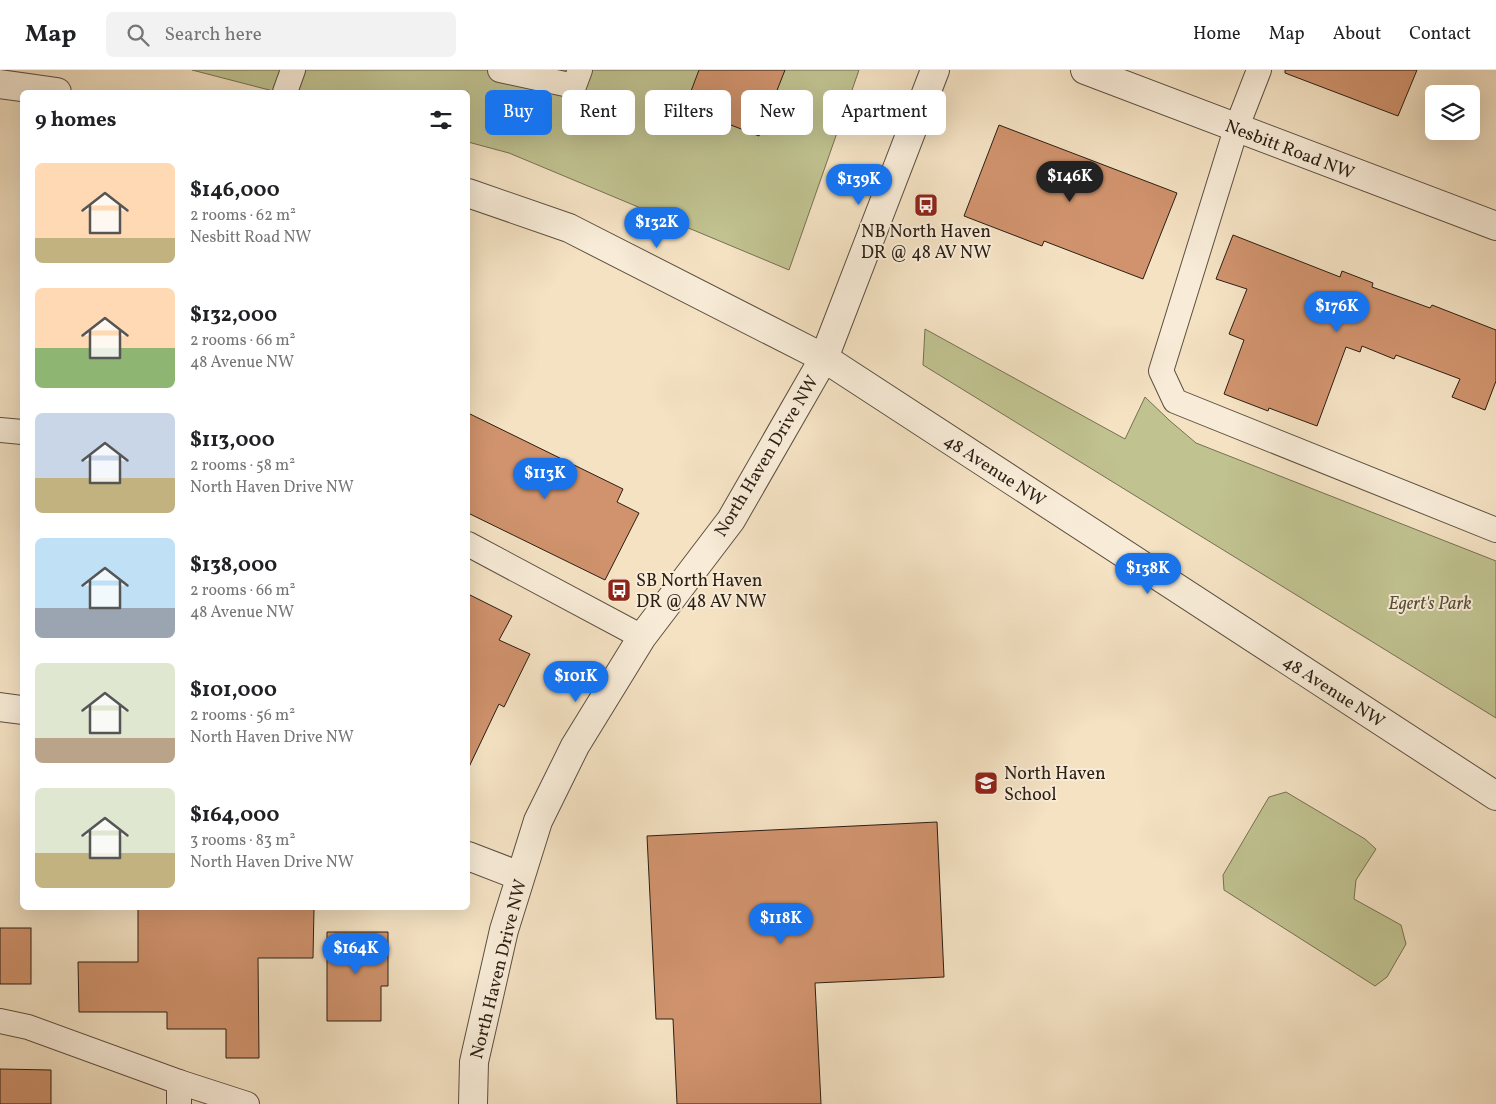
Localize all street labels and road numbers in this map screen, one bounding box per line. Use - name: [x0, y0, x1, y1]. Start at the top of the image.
- street label: Nesbitt Road NW: [1221, 114, 1358, 187]
- street label: North Haven Drive NW: [709, 371, 825, 542]
- street label: 48 Avenue NW: [938, 429, 1050, 514]
- street label: 48 Avenue NW: [1277, 650, 1389, 735]
- street label: North Haven Drive NW: [465, 877, 534, 1062]

